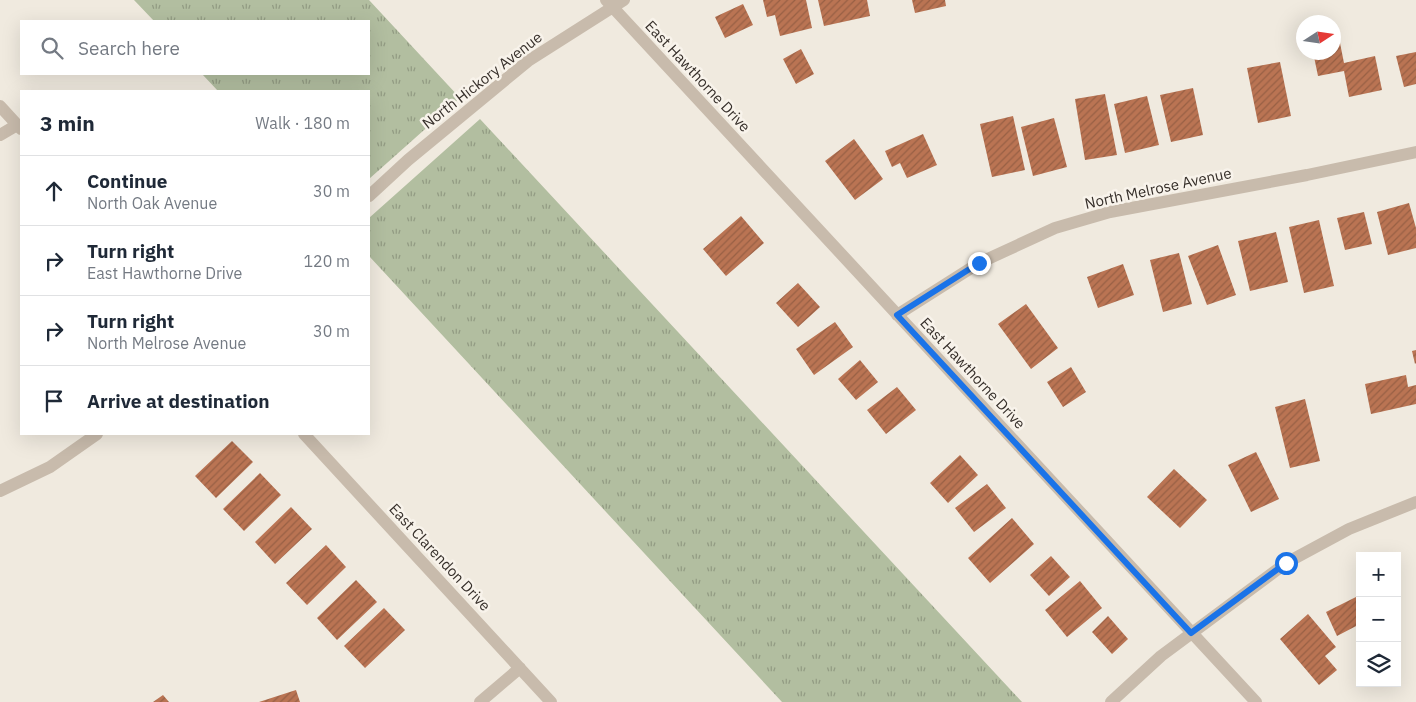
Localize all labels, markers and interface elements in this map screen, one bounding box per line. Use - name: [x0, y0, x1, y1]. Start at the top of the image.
- north arrow: [1296, 15, 1341, 60]
- street label: East Hawthorne Drive: [641, 16, 755, 136]
- search box: [20, 20, 370, 75]
- street label: North Hickory Avenue: [418, 27, 546, 133]
- icon: search: [38, 34, 66, 62]
- text: Search here: [78, 36, 180, 60]
- text: 3 min: [40, 109, 95, 137]
- text: Walk · 180 m: [255, 113, 350, 133]
- street label: North Melrose Avenue: [1083, 163, 1233, 213]
- text: Continue: [87, 169, 167, 193]
- icon: ahead: [40, 177, 68, 205]
- text: 30 m: [313, 181, 350, 201]
- text: North Oak Avenue: [87, 193, 217, 213]
- text: Turn right: [87, 239, 174, 263]
- icon: right: [40, 247, 68, 275]
- text: 120 m: [303, 251, 350, 271]
- route end: [968, 252, 991, 275]
- text: East Hawthorne Drive: [87, 263, 242, 283]
- text: Turn right: [87, 309, 174, 333]
- street label: East Hawthorne Drive: [916, 313, 1030, 433]
- icon: right: [40, 317, 68, 345]
- text: 30 m: [313, 321, 350, 341]
- text: North Melrose Avenue: [87, 333, 246, 353]
- icon: arrive: [40, 387, 68, 415]
- text: Arrive at destination: [87, 389, 270, 413]
- street label: East Clarendon Drive: [385, 499, 495, 615]
- route start: [1275, 552, 1298, 575]
- map controls: [1356, 552, 1401, 687]
- button: +: [1356, 552, 1401, 597]
- button: −: [1356, 597, 1401, 642]
- button: layers: [1356, 642, 1401, 687]

